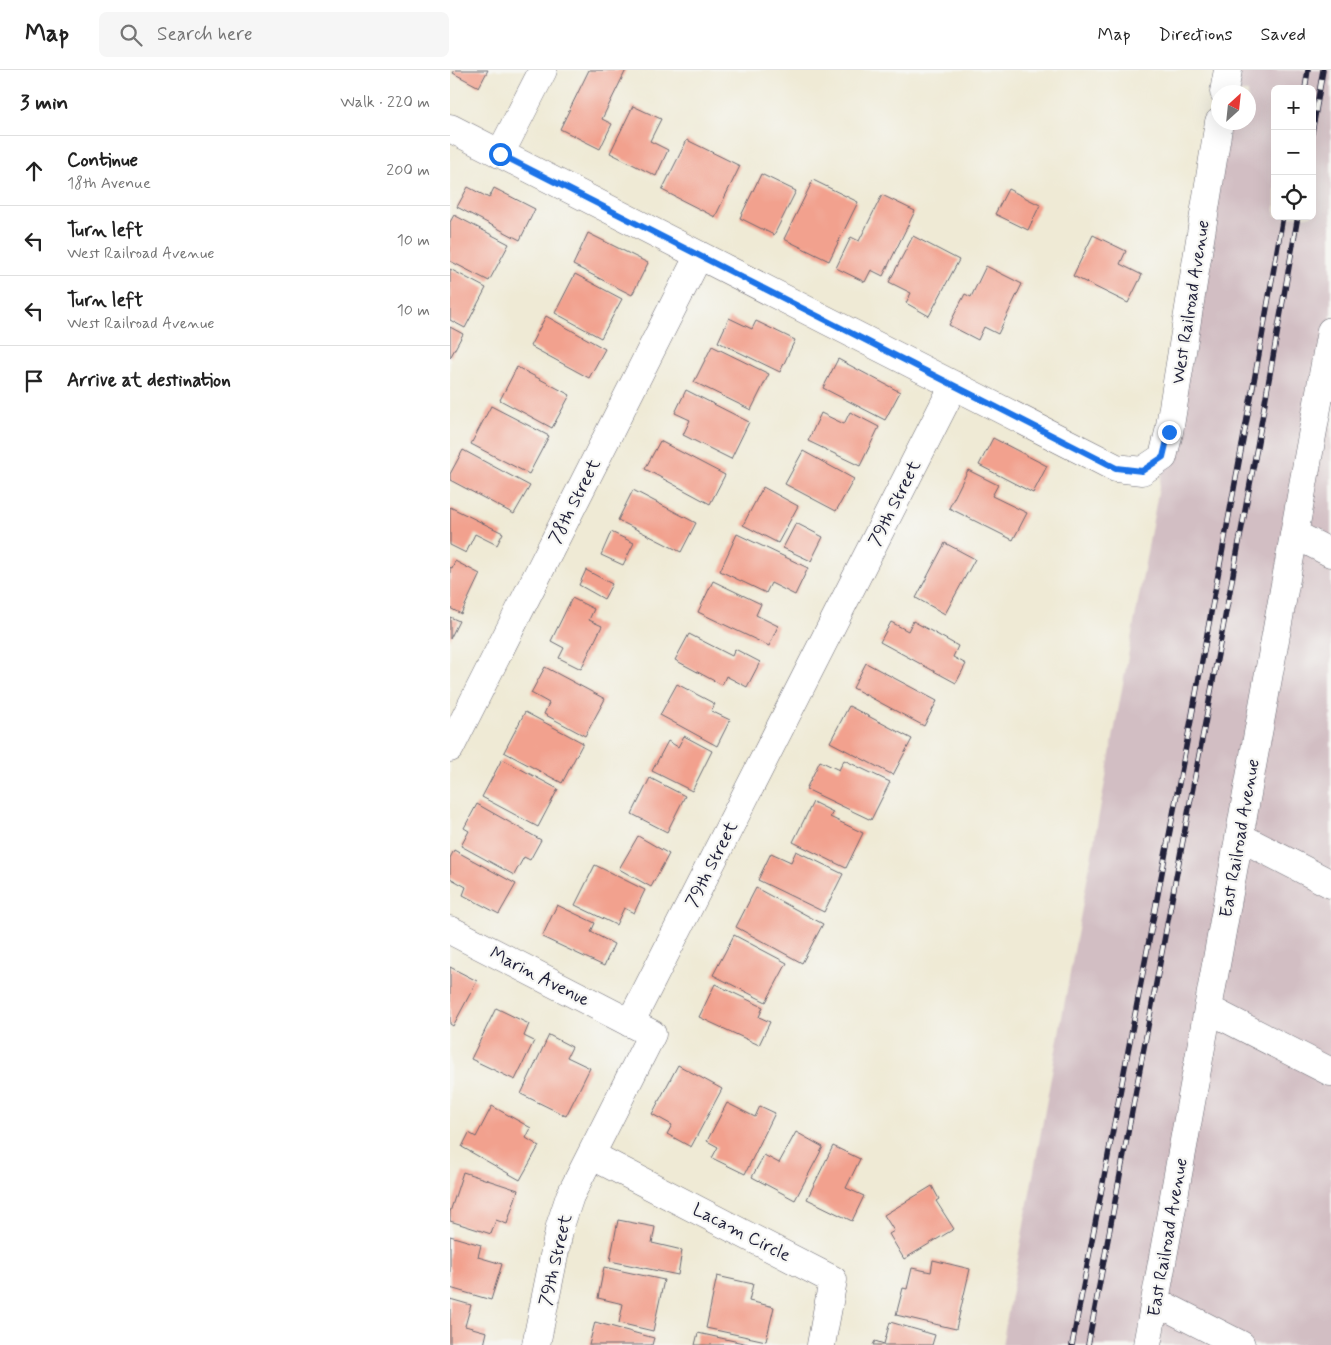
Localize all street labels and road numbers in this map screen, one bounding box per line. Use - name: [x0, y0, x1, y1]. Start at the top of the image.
- street label: West Railroad Avenue: [1166, 218, 1216, 386]
- street label: 78th Street: [543, 454, 607, 548]
- street label: 79th Street: [863, 456, 927, 550]
- street label: East Railroad Avenue: [1214, 757, 1266, 919]
- street label: 79th Street: [680, 817, 744, 911]
- street label: Marin Avenue: [486, 941, 594, 1012]
- street label: East Railroad Avenue: [1142, 1156, 1194, 1318]
- street label: Lacam Circle: [688, 1198, 795, 1268]
- street label: 79th Street: [534, 1212, 578, 1308]

